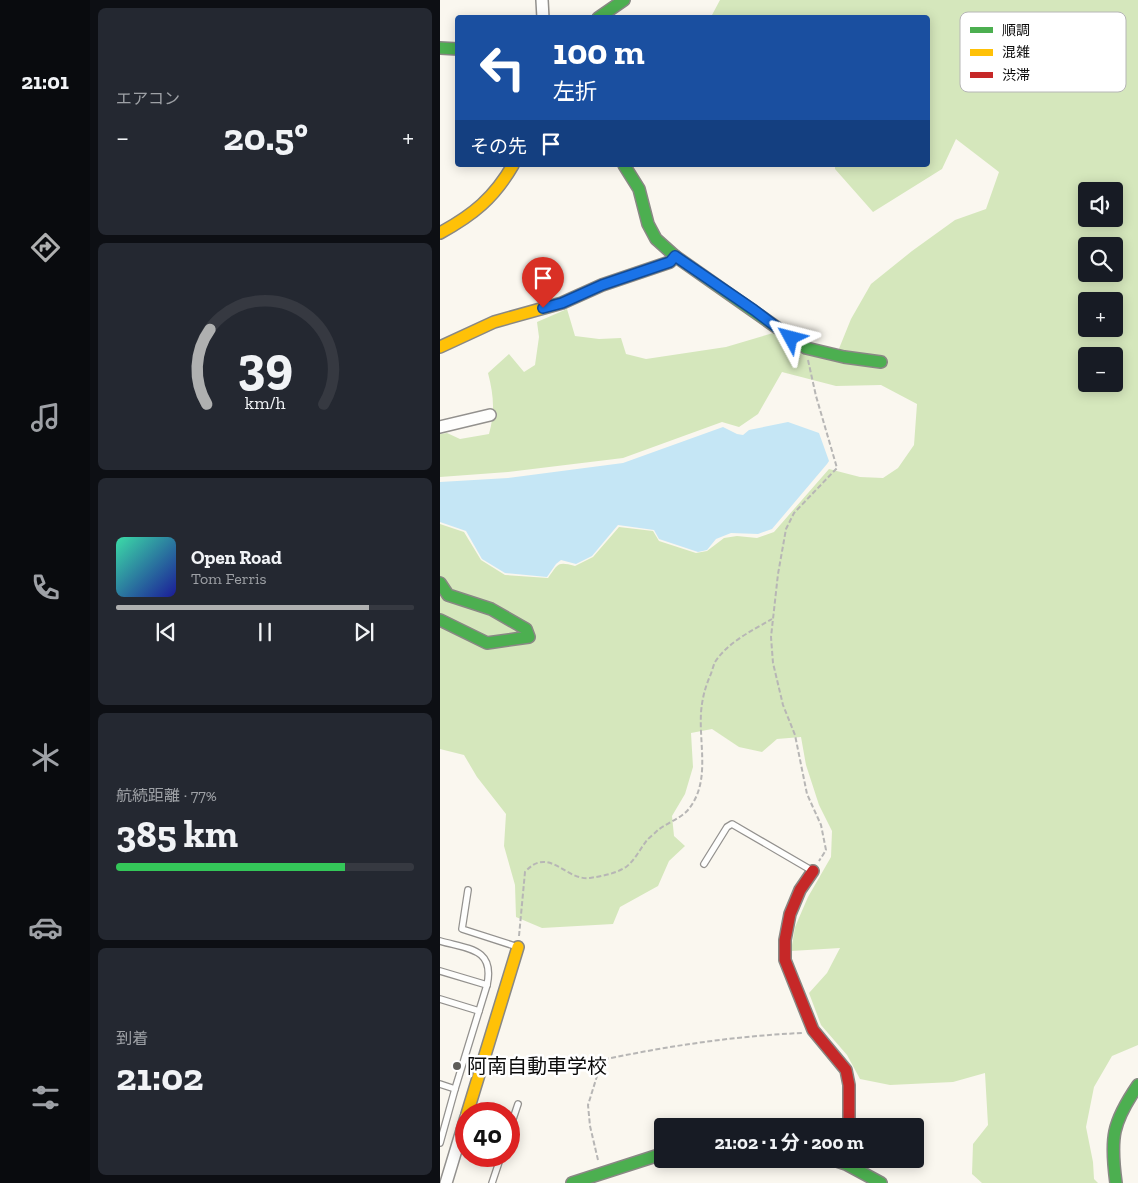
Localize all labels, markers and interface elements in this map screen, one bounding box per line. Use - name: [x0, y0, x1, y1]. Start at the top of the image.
- legend: [960, 12, 1126, 92]
- text: 順調: [1002, 22, 1030, 39]
- text: 100 m: [553, 31, 645, 73]
- icon: left: [470, 35, 535, 100]
- text: 混雑: [1002, 44, 1030, 61]
- text: 渋滞: [1002, 67, 1030, 84]
- text: 21:01: [21, 68, 69, 95]
- text: 左折: [553, 78, 597, 105]
- text: エアコン: [116, 89, 180, 108]
- text: 20.5°: [223, 114, 308, 160]
- text: −: [116, 121, 129, 154]
- text: +: [402, 121, 414, 154]
- icon: arrive: [537, 130, 565, 158]
- text: その先: [470, 135, 527, 158]
- map controls: [1078, 182, 1123, 392]
- button: sound: [1078, 182, 1123, 227]
- icon: directions: [28, 230, 63, 265]
- button: search: [1078, 237, 1123, 282]
- pin: [522, 257, 564, 308]
- icon: arrive: [529, 264, 557, 292]
- button: +: [1078, 292, 1123, 337]
- position arrow: [764, 311, 816, 363]
- text: 39: [237, 334, 293, 396]
- button: −: [1078, 347, 1123, 392]
- text: km/h: [245, 392, 285, 414]
- icon: music: [28, 400, 63, 435]
- text: Open Road: [191, 546, 282, 569]
- text: Tom Ferris: [191, 569, 267, 588]
- icon: phone: [28, 570, 63, 605]
- icon: previous: [152, 618, 180, 646]
- icon: pause: [251, 618, 279, 646]
- icon: next: [350, 618, 378, 646]
- icon: climate: [28, 740, 63, 775]
- text: 航続距離 · 77%: [116, 786, 217, 805]
- text: 385 km: [116, 811, 238, 857]
- icon: car: [28, 910, 63, 945]
- text: 到着: [116, 1029, 148, 1048]
- text: 21:02: [116, 1054, 203, 1100]
- place label: 阿南自動車学校: [467, 1054, 607, 1078]
- marker: 阿南自動車学校: [451, 1060, 463, 1072]
- icon: filters: [28, 1080, 63, 1115]
- speed limit sign: 40: [455, 1102, 520, 1167]
- text: 21:02 · 1 分 · 200 m: [714, 1131, 864, 1154]

